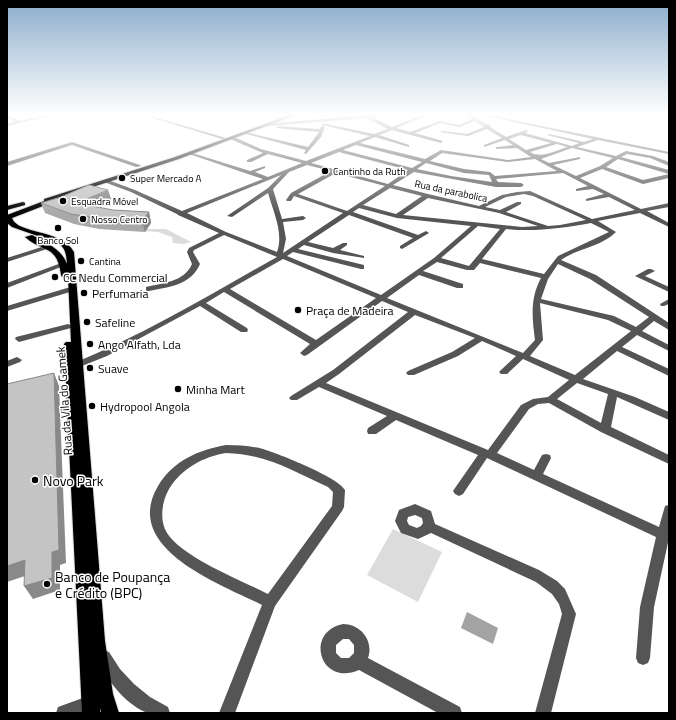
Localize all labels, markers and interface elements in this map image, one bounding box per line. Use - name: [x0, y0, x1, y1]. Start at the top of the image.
- place label: Cantinho da Ruth: [333, 164, 406, 179]
- marker: Cantinho da Ruth: [320, 166, 330, 176]
- place label: Super Mercado A: [130, 171, 202, 186]
- marker: Super Mercado A: [117, 173, 127, 183]
- street label: Rua da parabolica: [413, 176, 489, 206]
- place label: Esquadra Móvel: [71, 194, 138, 209]
- marker: Esquadra Móvel: [58, 196, 68, 206]
- place label: Nosso Centro: [91, 212, 148, 227]
- marker: Nosso Centro: [78, 214, 88, 224]
- marker: Banco Sol: [53, 223, 63, 233]
- place label: Banco Sol: [37, 233, 79, 248]
- place label: Cantina: [89, 254, 121, 269]
- marker: Cantina: [76, 256, 86, 266]
- place label: CC Nedu Commercial: [63, 268, 168, 287]
- marker: CC Nedu Commercial: [50, 272, 60, 282]
- place label: Perfumaria: [92, 284, 148, 303]
- marker: Perfumaria: [79, 288, 89, 298]
- place label: Praça de Madeira: [306, 301, 394, 320]
- marker: Praça de Madeira: [293, 305, 303, 315]
- place label: Safeline: [95, 313, 135, 332]
- marker: Safeline: [82, 317, 92, 327]
- place label: Ango Alfath, Lda: [98, 335, 181, 354]
- marker: Ango Alfath, Lda: [85, 339, 95, 349]
- street label: Rua da Vila do Gamek: [51, 346, 77, 456]
- place label: Suave: [98, 359, 129, 378]
- marker: Suave: [85, 363, 95, 373]
- place label: Minha Mart: [186, 380, 245, 399]
- marker: Minha Mart: [173, 384, 183, 394]
- place label: Hydropool Angola: [100, 397, 190, 416]
- marker: Hydropool Angola: [87, 401, 97, 411]
- place label: Novo Park: [43, 470, 104, 491]
- marker: Novo Park: [30, 475, 40, 485]
- place label: Banco de Poupança e Crédito (BPC): [55, 566, 170, 603]
- marker: Banco de Poupança e Crédito (BPC): [42, 579, 52, 589]

